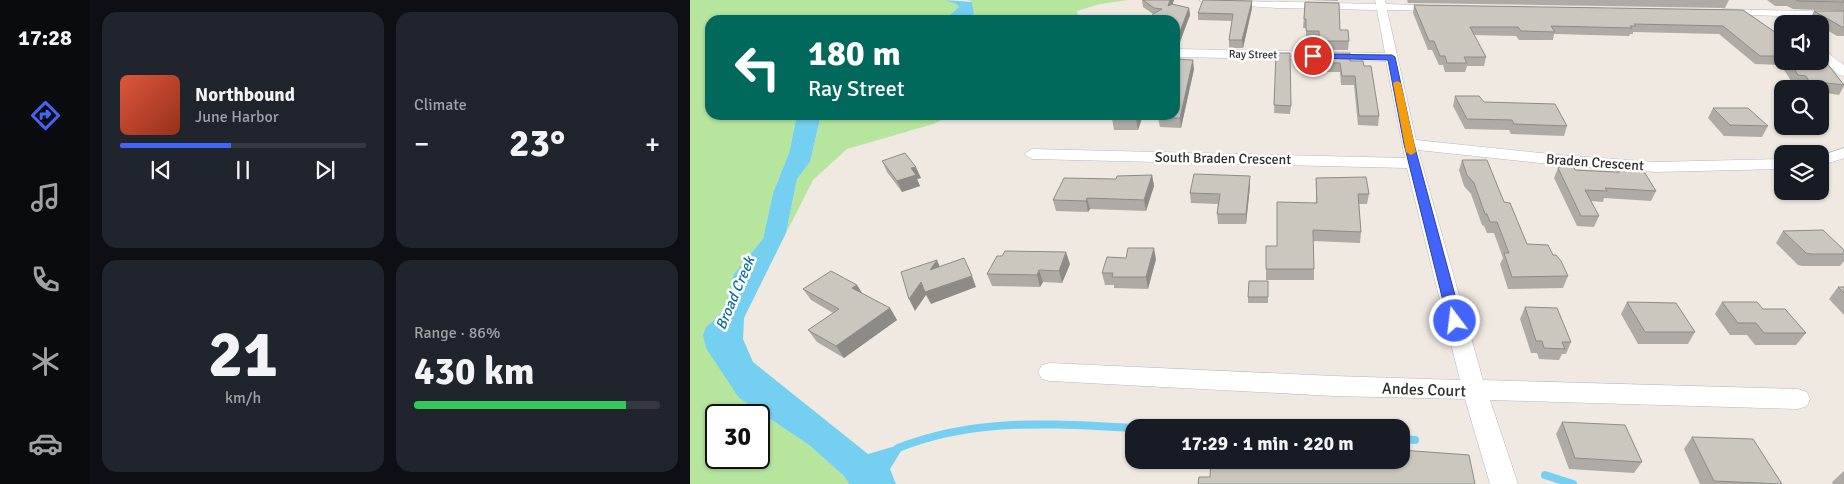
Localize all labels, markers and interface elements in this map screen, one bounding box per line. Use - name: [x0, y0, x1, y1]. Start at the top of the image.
- map controls: [1774, 15, 1829, 200]
- button: sound: [1774, 15, 1829, 70]
- text: 17:28: [18, 24, 72, 51]
- text: 180 m: [808, 32, 901, 75]
- icon: left: [725, 35, 790, 100]
- pin: [1292, 35, 1334, 77]
- icon: arrive: [1299, 42, 1327, 70]
- street label: Ray Street: [1229, 48, 1277, 61]
- text: Ray Street: [808, 75, 904, 102]
- button: search: [1774, 80, 1829, 135]
- text: Northbound: [195, 83, 295, 107]
- text: Climate: [414, 95, 467, 115]
- icon: directions: [28, 98, 63, 133]
- text: June Harbor: [195, 107, 279, 127]
- text: 23°: [509, 120, 565, 167]
- text: −: [414, 127, 429, 161]
- text: +: [645, 127, 660, 161]
- button: layers: [1774, 145, 1829, 200]
- street label: South Braden Crescent: [1155, 149, 1291, 168]
- street label: Braden Crescent: [1545, 151, 1645, 174]
- icon: previous: [147, 156, 175, 184]
- icon: pause: [229, 156, 257, 184]
- icon: next: [311, 156, 339, 184]
- icon: music: [28, 180, 63, 215]
- water label: Broad Creek: [712, 252, 759, 332]
- icon: phone: [28, 262, 63, 297]
- position arrow: [1428, 294, 1480, 346]
- text: 21: [208, 315, 278, 395]
- text: Range · 86%: [414, 323, 500, 343]
- icon: climate: [28, 344, 63, 379]
- text: 430 km: [414, 348, 535, 395]
- street label: Andes Court: [1382, 379, 1467, 401]
- text: km/h: [225, 388, 261, 408]
- speed limit sign: 30: [705, 404, 770, 469]
- icon: car: [28, 426, 63, 461]
- text: 17:29 · 1 min · 220 m: [1181, 432, 1354, 456]

